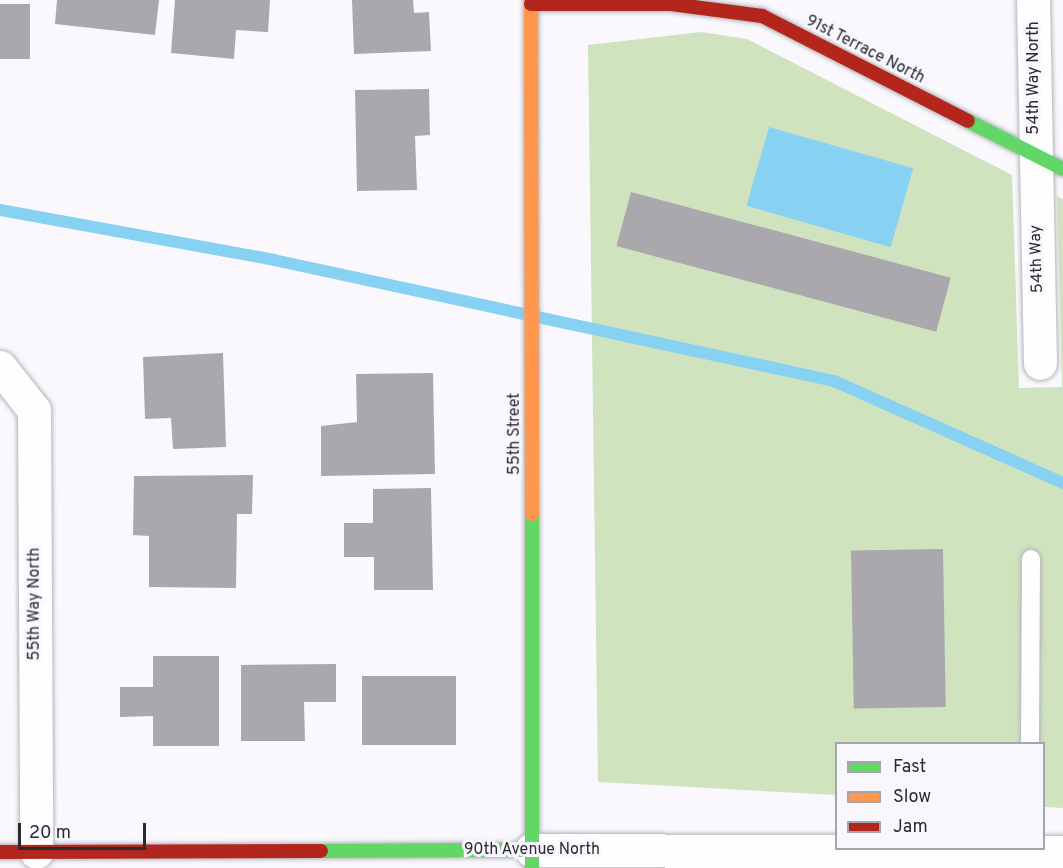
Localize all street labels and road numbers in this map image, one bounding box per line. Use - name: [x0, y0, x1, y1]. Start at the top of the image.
- street label: 91st Terrace North: [802, 12, 928, 88]
- street label: 54th Way North: [1024, 21, 1044, 135]
- street label: 54th Way: [1026, 224, 1048, 294]
- street label: 55th Street: [505, 393, 525, 475]
- street label: 55th Way North: [25, 547, 45, 661]
- street label: 90th Avenue North: [464, 840, 600, 860]

